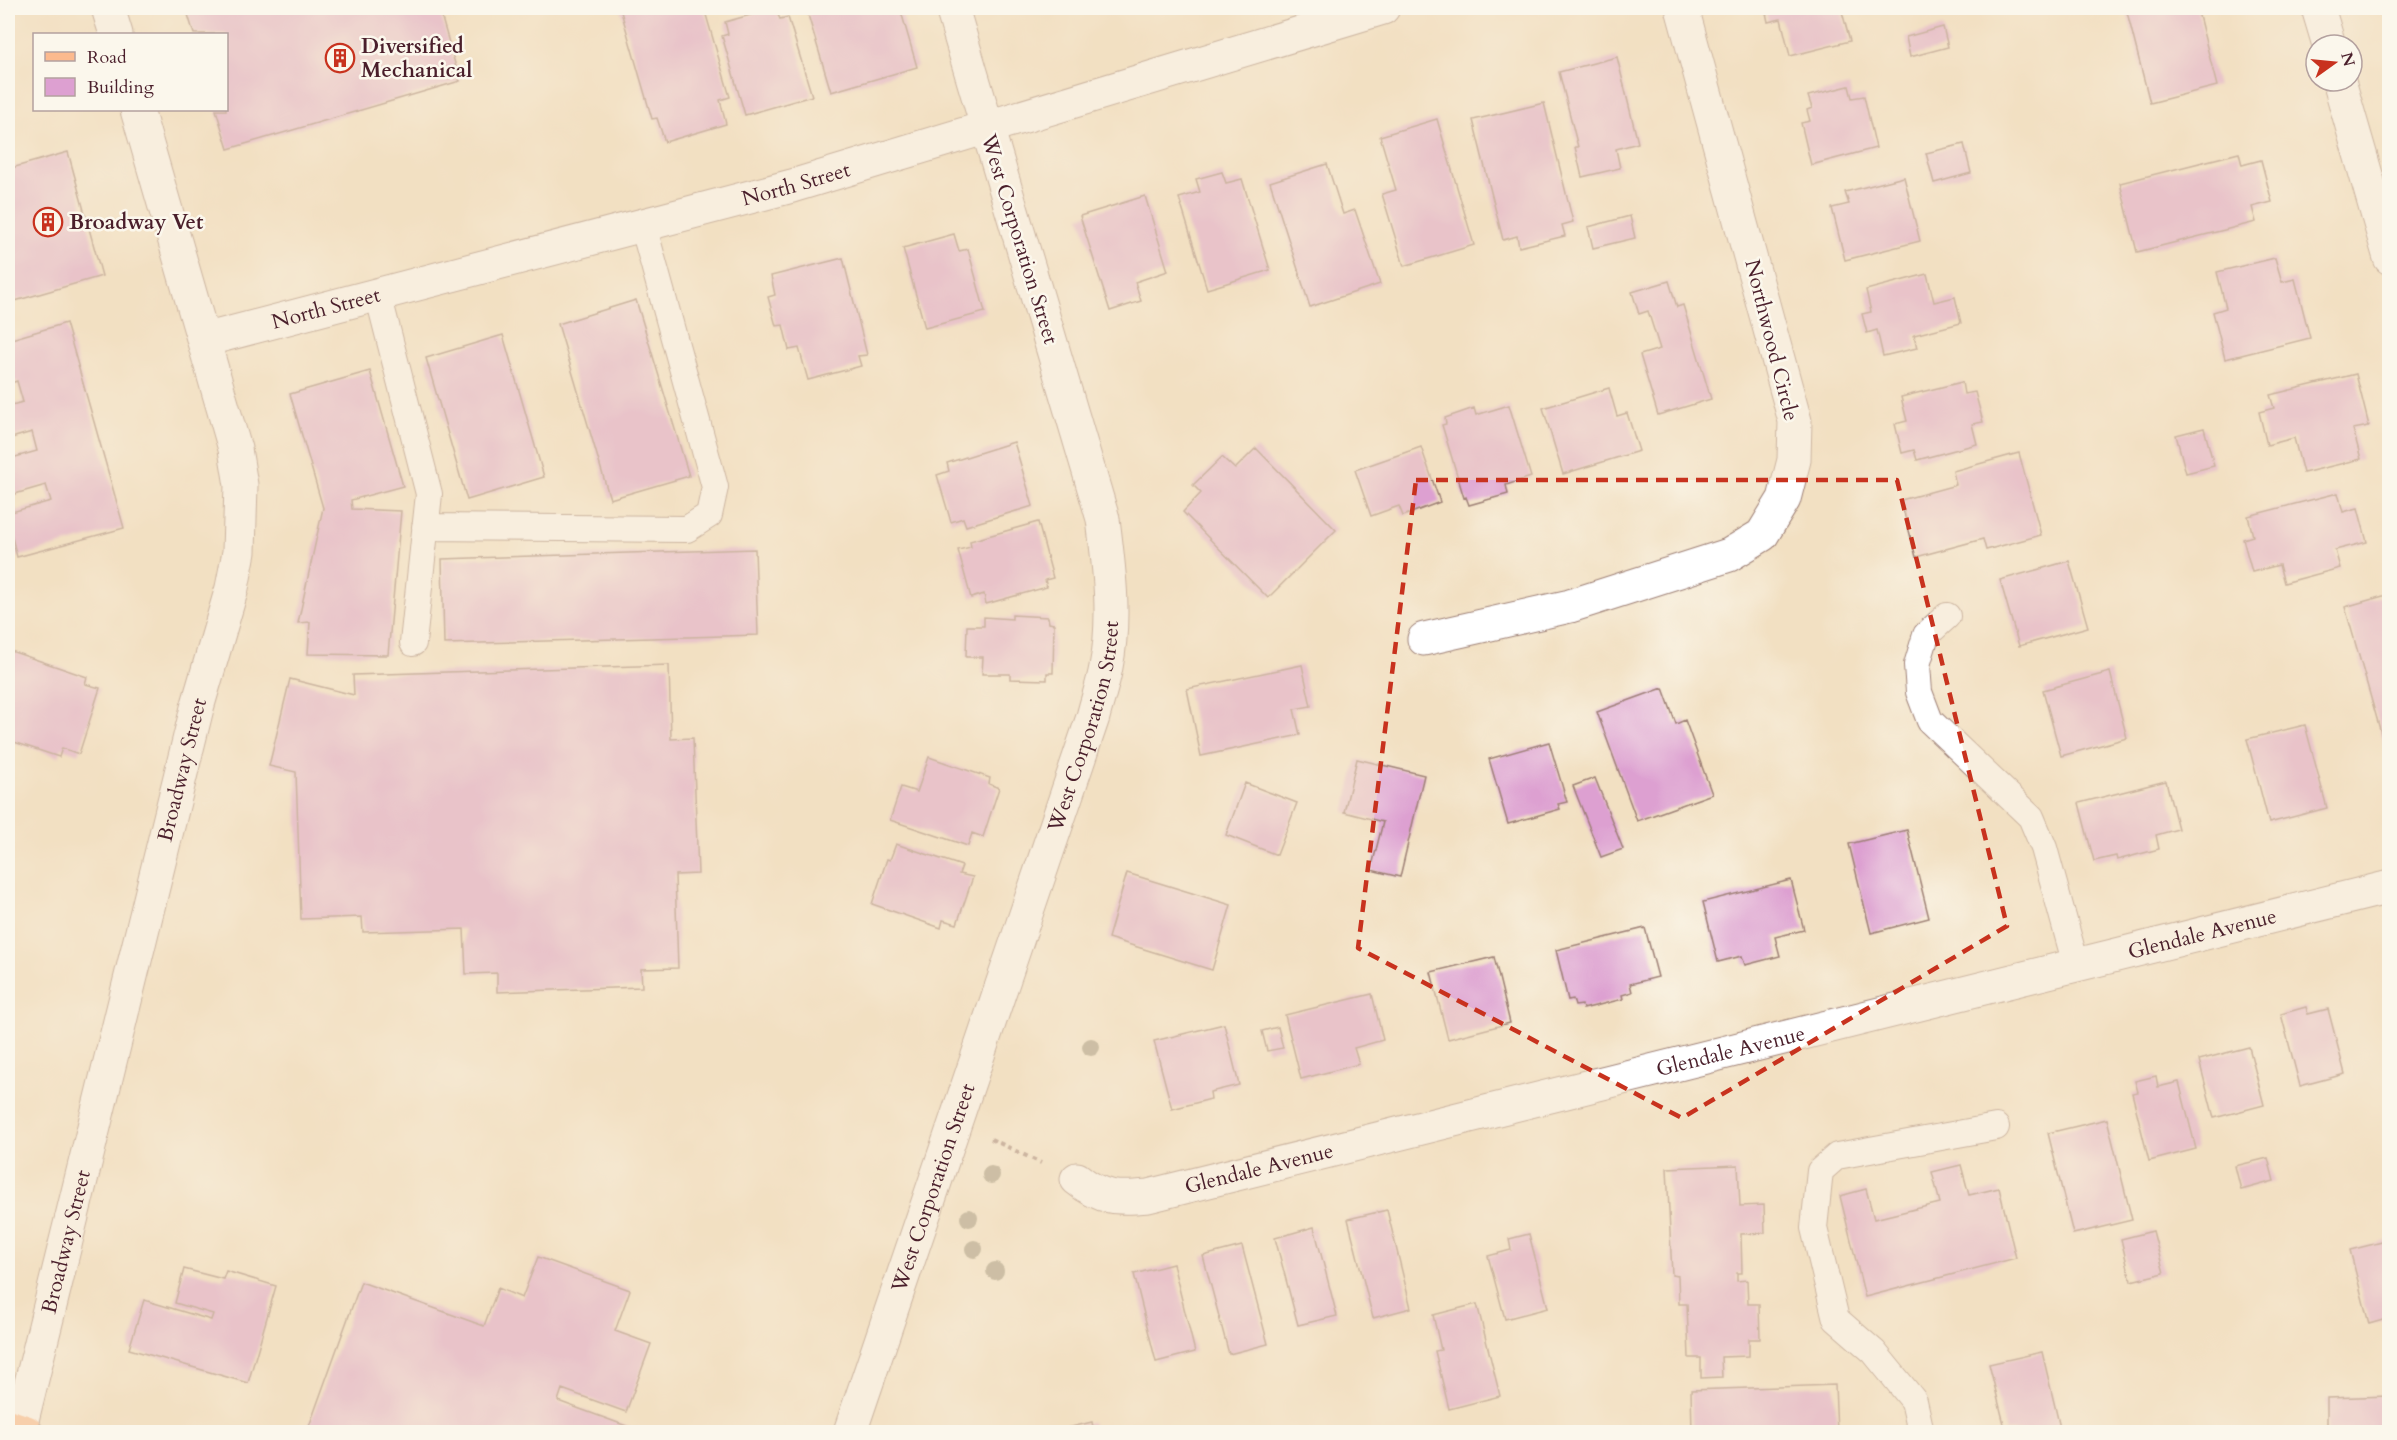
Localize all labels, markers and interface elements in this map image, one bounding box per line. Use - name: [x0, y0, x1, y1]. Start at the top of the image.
- place label: Diversified Mechanical: [361, 32, 472, 85]
- legend: [33, 33, 228, 111]
- north arrow: [2304, 33, 2364, 93]
- building icon: Diversified Mechanical: [324, 42, 356, 74]
- text: Road: [87, 45, 127, 70]
- text: N: [2335, 50, 2360, 69]
- text: Building: [87, 75, 155, 100]
- street label: West Corporation Street: [973, 130, 1065, 348]
- street label: North Street: [739, 155, 854, 214]
- building icon: Broadway Vet: [32, 206, 64, 238]
- place label: Broadway Vet: [69, 208, 204, 237]
- street label: Northwood Circle: [1737, 256, 1806, 424]
- street label: North Street: [268, 280, 384, 337]
- street label: West Corporation Street: [1041, 620, 1126, 837]
- street label: Broadway Street: [151, 694, 214, 845]
- street label: Glendale Avenue: [2125, 902, 2280, 967]
- street label: Glendale Avenue: [1653, 1019, 1808, 1084]
- street label: West Corporation Street: [884, 1079, 982, 1297]
- street label: Glendale Avenue: [1182, 1136, 1337, 1201]
- street label: Broadway Street: [35, 1167, 98, 1317]

